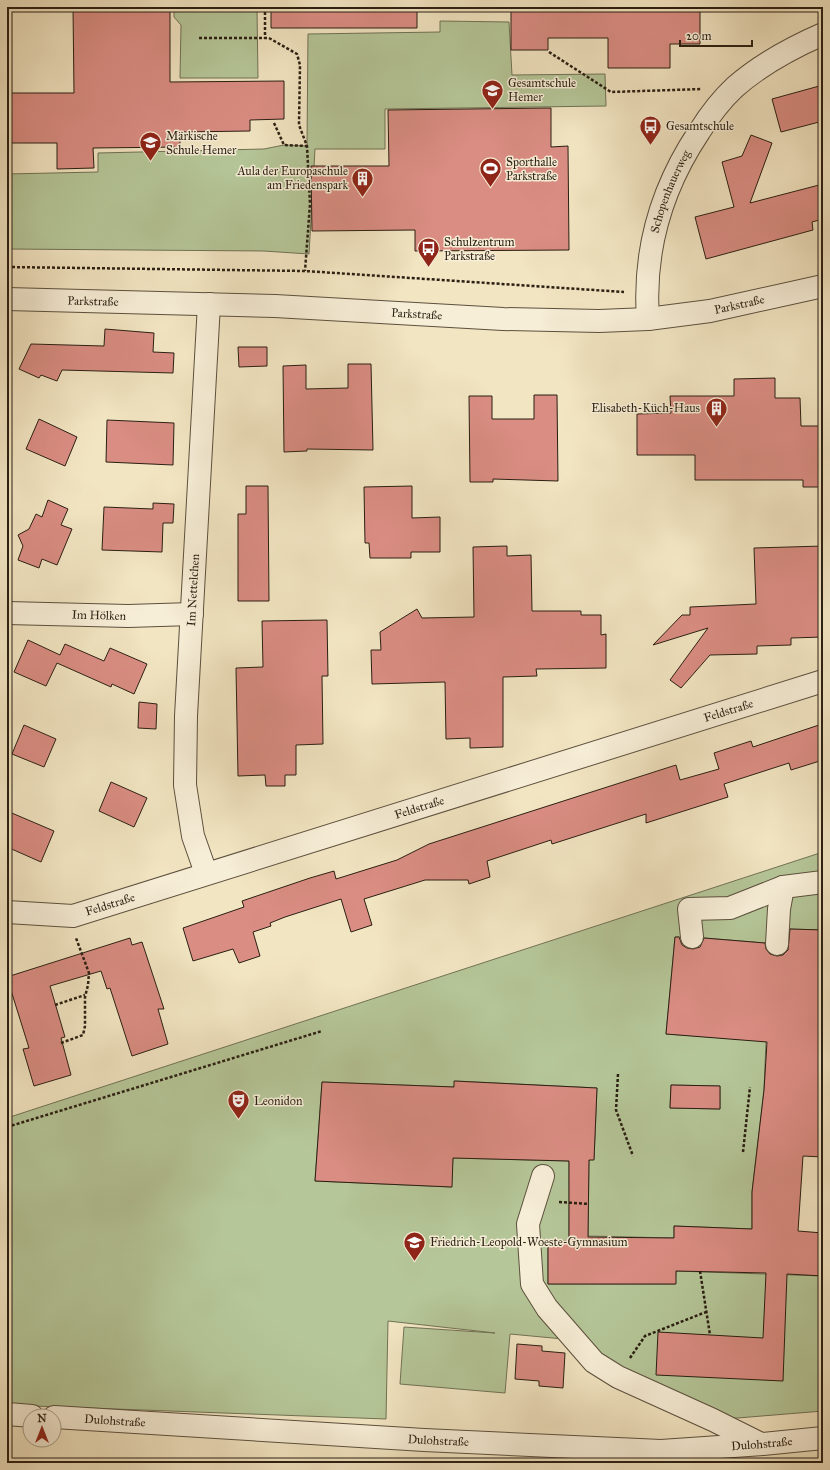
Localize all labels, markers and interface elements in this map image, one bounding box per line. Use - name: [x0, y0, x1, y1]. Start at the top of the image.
- scale bar: [680, 22, 752, 48]
- text: 20 m: [686, 29, 712, 43]
- place label: Gesamtschule Hemer: [508, 76, 576, 104]
- school or university icon: Gesamtschule Hemer: [480, 77, 506, 110]
- bus stop icon: Gesamtschule: [638, 113, 664, 146]
- place label: Gesamtschule: [666, 119, 734, 133]
- place label: Märkische Schule Hemer: [166, 129, 237, 157]
- school or university icon: Märkische Schule Hemer: [138, 130, 164, 163]
- street label: Schopenhauerweg: [648, 147, 694, 234]
- place label: Sporthalle Parkstraße: [506, 155, 557, 183]
- sports icon: Sporthalle Parkstraße: [478, 156, 504, 189]
- place label: Aula der Europaschule am Friedenspark: [236, 164, 348, 192]
- building icon: Aula der Europaschule am Friedenspark: [350, 165, 376, 198]
- place label: Schulzentrum Parkstraße: [444, 235, 514, 263]
- bus stop icon: Schulzentrum Parkstraße: [416, 236, 442, 269]
- street label: Parkstraße: [713, 292, 766, 317]
- street label: Parkstraße: [67, 294, 119, 309]
- street label: Parkstraße: [391, 306, 443, 323]
- building icon: Elisabeth-Küch-Haus: [703, 395, 729, 428]
- place label: Elisabeth-Küch-Haus: [591, 401, 700, 415]
- street label: Im Nettelchen: [184, 553, 202, 627]
- street label: Im Hölken: [72, 608, 127, 623]
- street label: Feldstraße: [702, 696, 755, 725]
- street label: Feldstraße: [393, 793, 446, 822]
- street label: Feldstraße: [84, 890, 137, 919]
- theatre icon: Leonidon: [226, 1088, 252, 1121]
- place label: Leonidon: [254, 1094, 303, 1108]
- school or university icon: Friedrich-Leopold-Woeste-Gymnasium: [402, 1229, 428, 1262]
- place label: Friedrich-Leopold-Woeste-Gymnasium: [430, 1235, 628, 1249]
- north arrow: [22, 1408, 62, 1448]
- text: N: [37, 1412, 47, 1425]
- street label: Dulohstraße: [84, 1412, 146, 1430]
- street label: Dulohstraße: [407, 1432, 469, 1449]
- street label: Dulohstraße: [731, 1434, 793, 1453]

